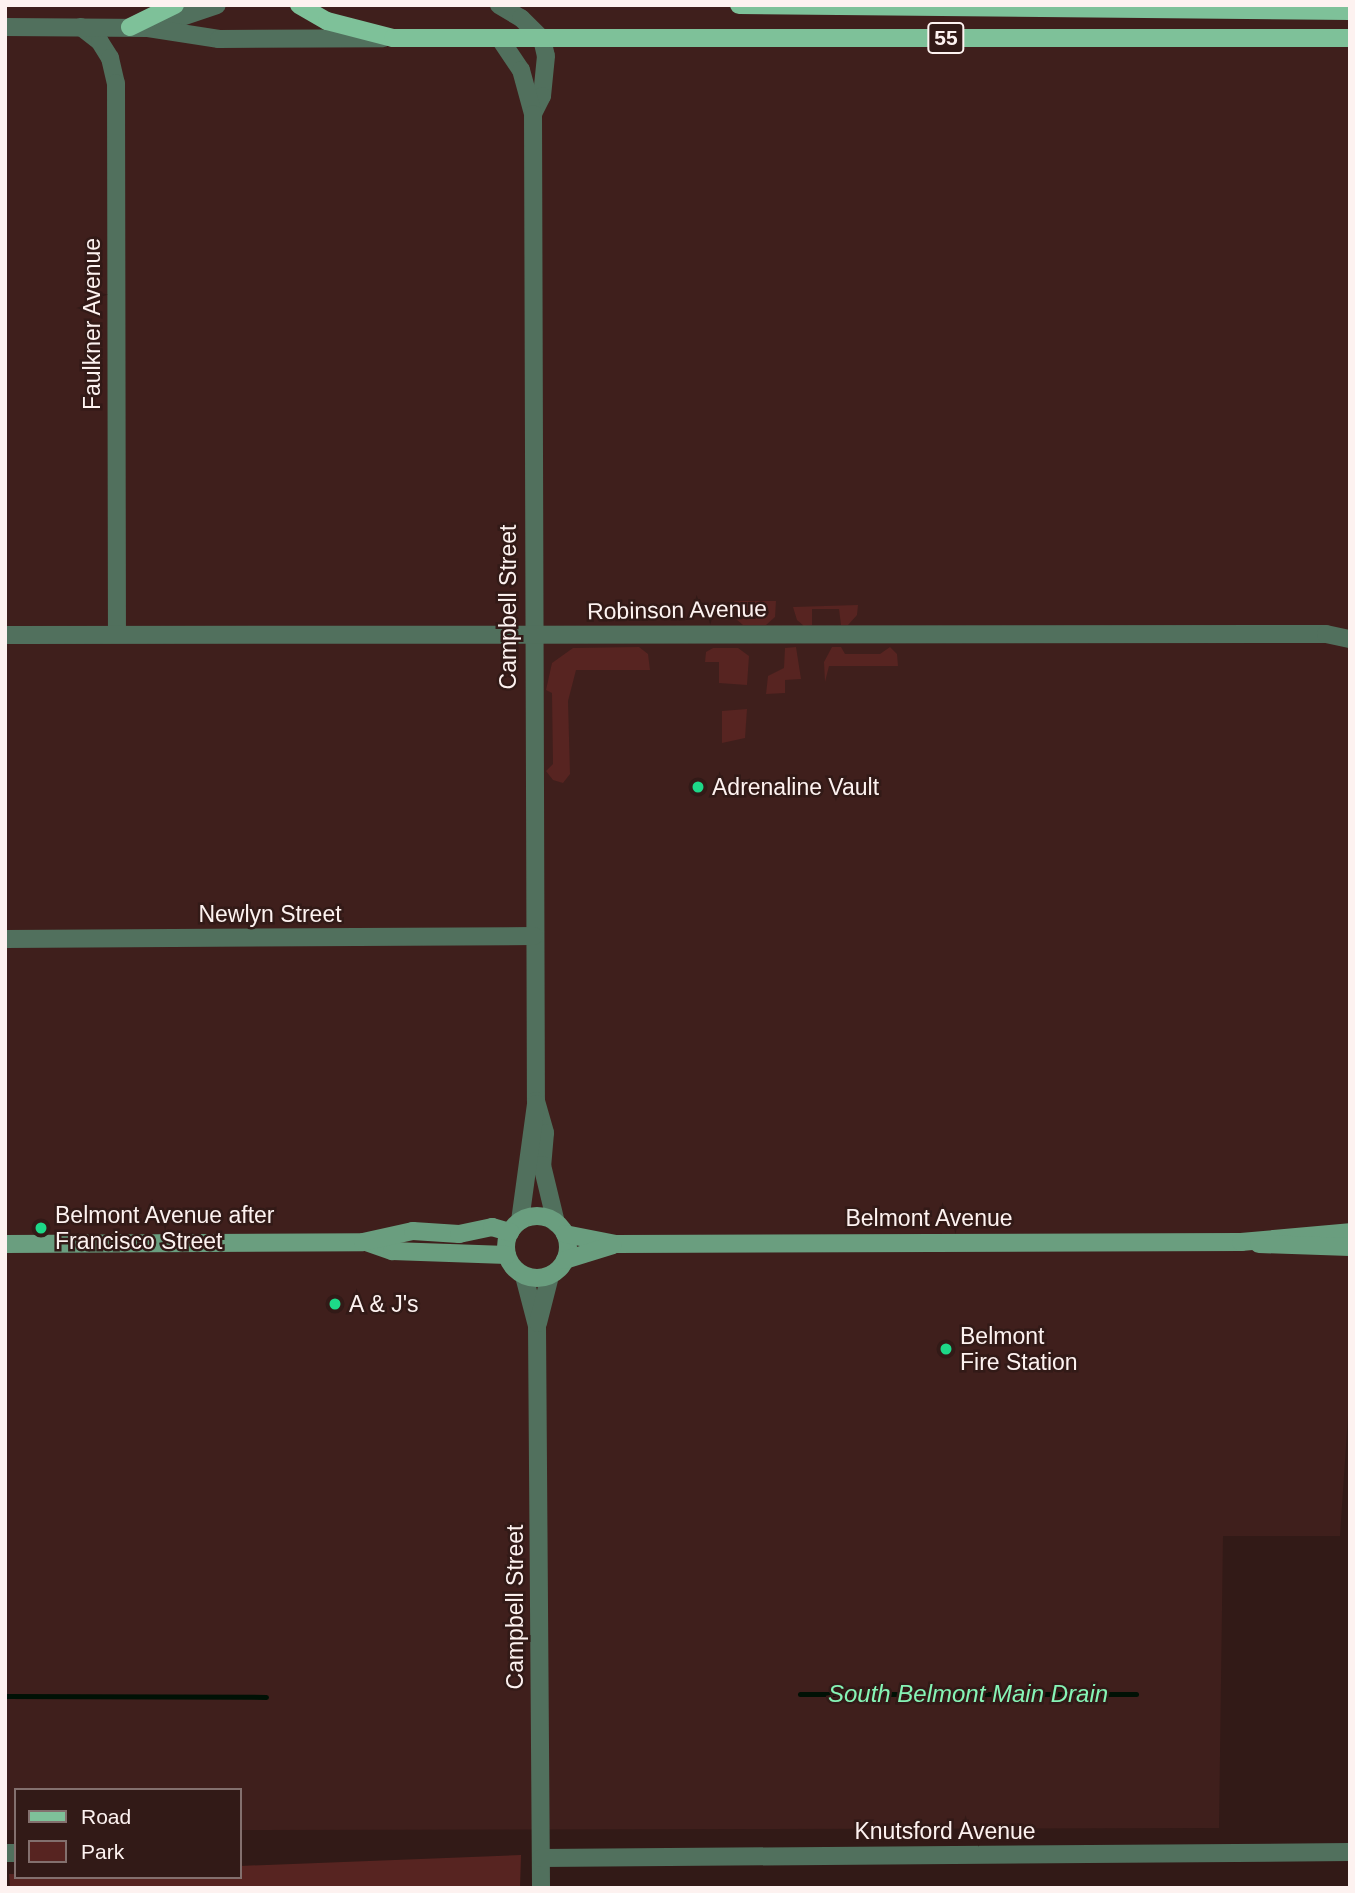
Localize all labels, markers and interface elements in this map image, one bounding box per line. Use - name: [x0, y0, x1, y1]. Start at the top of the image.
- road number: 55: [927, 20, 965, 56]
- street label: Faulkner Avenue: [78, 237, 106, 411]
- street label: Campbell Street: [494, 525, 522, 689]
- street label: Robinson Avenue: [586, 595, 768, 625]
- place label: Adrenaline Vault: [712, 773, 879, 801]
- marker: Adrenaline Vault: [690, 779, 706, 795]
- street label: Newlyn Street: [198, 900, 342, 928]
- place label: Belmont Avenue after Francisco Street: [55, 1201, 276, 1255]
- street label: Belmont Avenue: [845, 1204, 1013, 1232]
- marker: Belmont Avenue after Francisco Street: [33, 1220, 49, 1236]
- place label: A & J's: [349, 1290, 420, 1318]
- marker: A & J's: [327, 1296, 343, 1312]
- place label: Belmont Fire Station: [960, 1322, 1078, 1376]
- marker: Belmont Fire Station: [938, 1341, 954, 1357]
- street label: Campbell Street: [501, 1525, 529, 1689]
- water label: South Belmont Main Drain: [828, 1680, 1108, 1708]
- legend: [14, 1788, 242, 1879]
- text: Road: [81, 1805, 131, 1828]
- street label: Knutsford Avenue: [854, 1817, 1036, 1845]
- text: Park: [81, 1840, 124, 1863]

